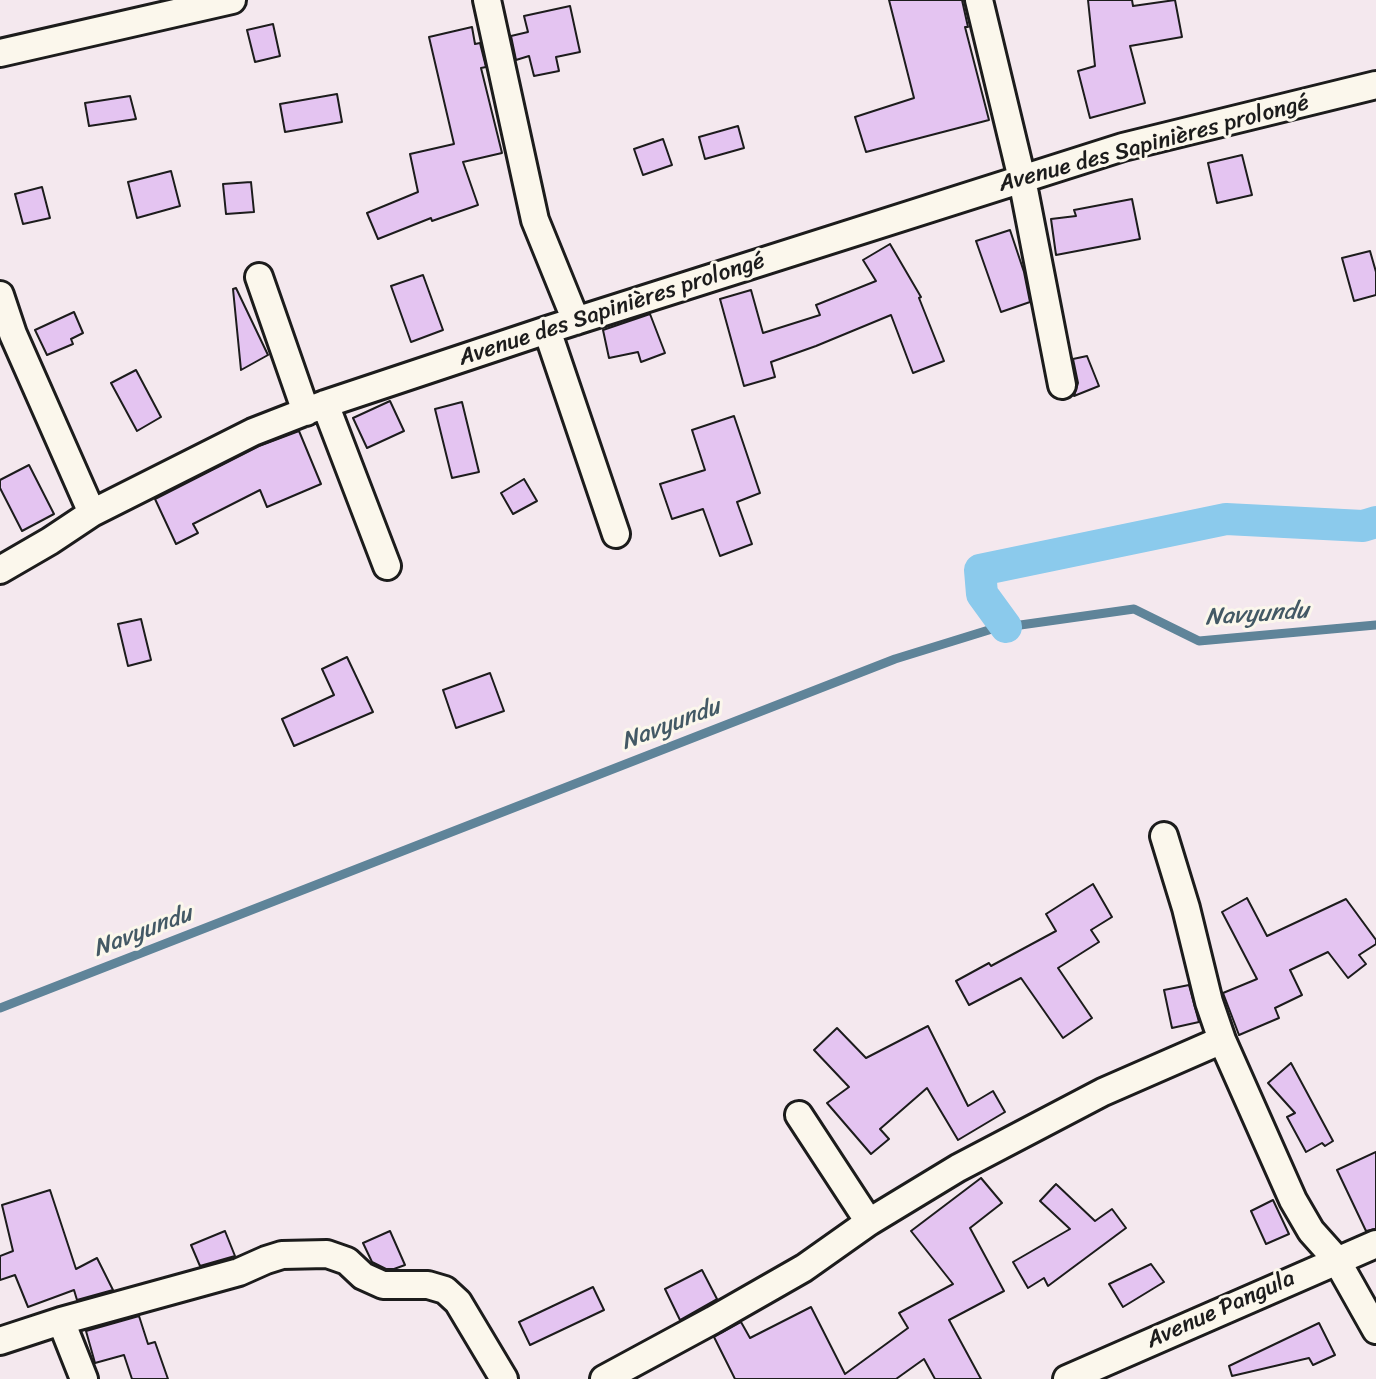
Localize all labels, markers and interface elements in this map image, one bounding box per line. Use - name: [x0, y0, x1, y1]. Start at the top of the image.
- street label: Avenue des Sapinières prolongé: [996, 89, 1312, 199]
- street label: Avenue des Sapinières prolongé: [456, 247, 768, 373]
- water label: Navyundu: [1204, 597, 1310, 633]
- water label: Navyundu: [617, 693, 725, 757]
- water label: Navyundu: [89, 900, 197, 964]
- street label: Avenue Pangula: [1143, 1265, 1299, 1355]

